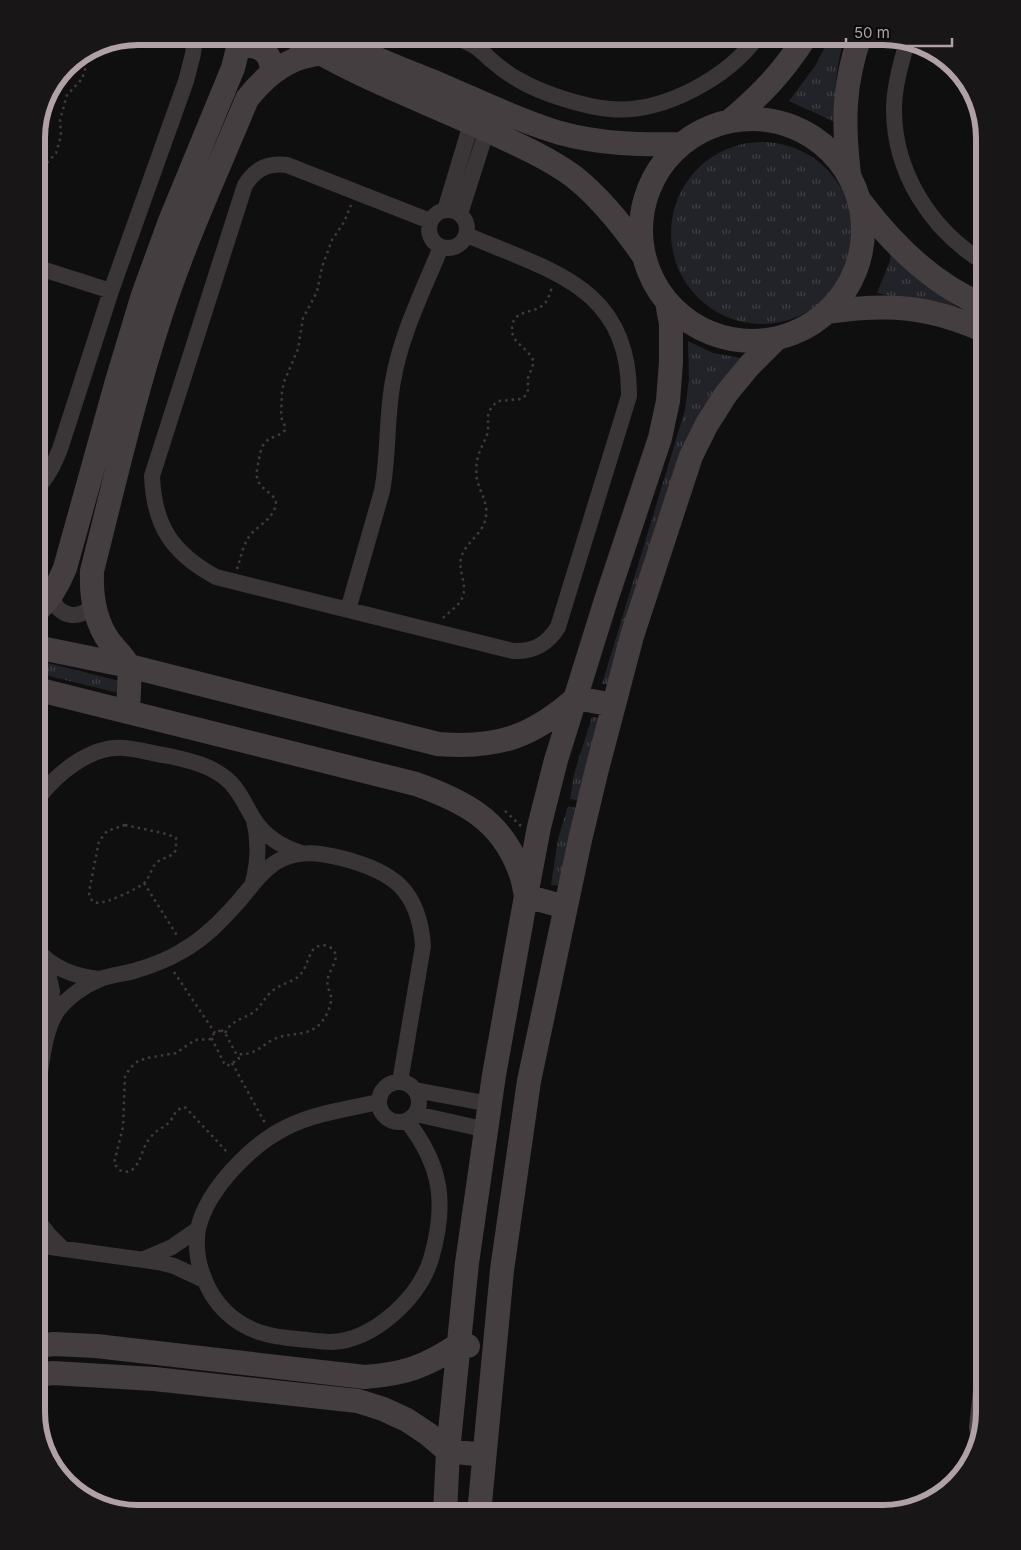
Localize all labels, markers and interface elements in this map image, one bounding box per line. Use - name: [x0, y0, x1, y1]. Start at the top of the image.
- scale bar: [846, 15, 952, 47]
- text: 50 m: [854, 23, 890, 42]

